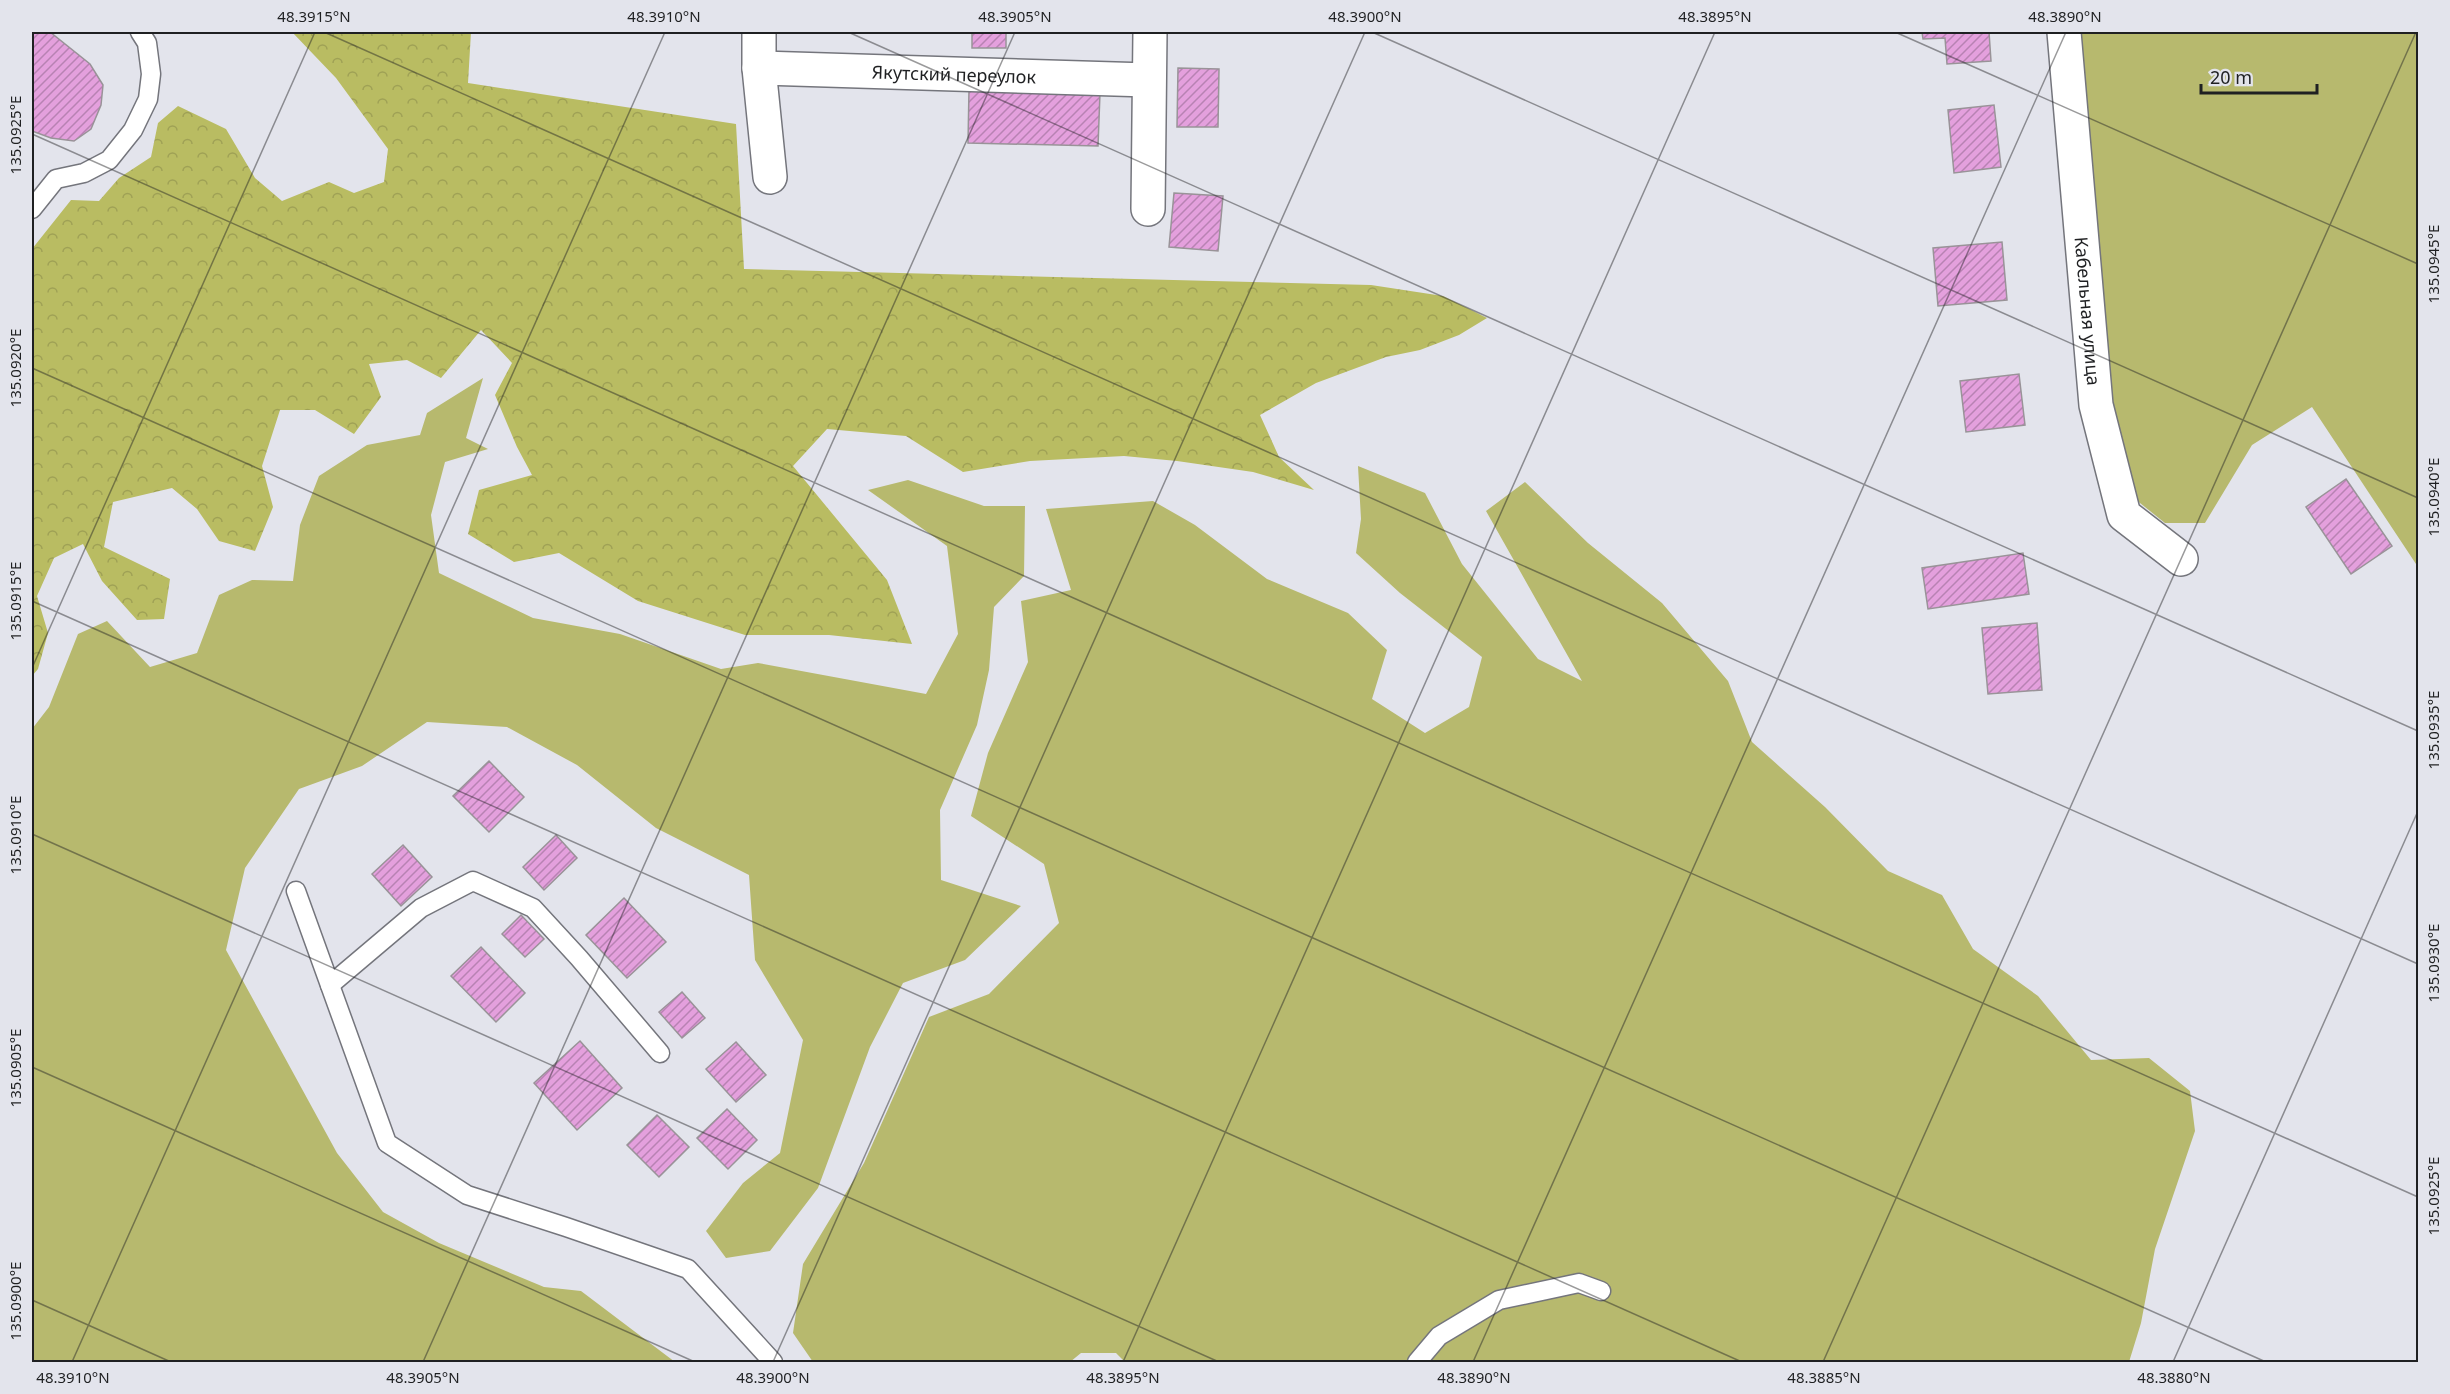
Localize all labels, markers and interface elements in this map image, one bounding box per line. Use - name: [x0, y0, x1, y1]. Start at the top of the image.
- text: 48.3915°N: [277, 6, 351, 26]
- text: 48.3910°N: [627, 6, 701, 26]
- text: 48.3905°N: [978, 6, 1052, 26]
- text: 48.3900°N: [1328, 6, 1402, 26]
- text: 48.3895°N: [1678, 6, 1752, 26]
- text: 48.3890°N: [2028, 6, 2102, 26]
- scale bar: [2201, 57, 2316, 95]
- street label: Якутский переулок: [871, 59, 1037, 89]
- text: 20 m: [2210, 65, 2252, 89]
- text: 135.0925°E: [5, 96, 25, 174]
- text: 135.0945°E: [2423, 225, 2443, 303]
- street label: Кабельная улица: [2070, 236, 2106, 386]
- text: 135.0920°E: [5, 329, 25, 407]
- text: 135.0940°E: [2423, 458, 2443, 536]
- text: 135.0915°E: [5, 562, 25, 640]
- text: 135.0935°E: [2423, 691, 2443, 769]
- text: 135.0910°E: [5, 796, 25, 874]
- text: 135.0930°E: [2423, 924, 2443, 1002]
- text: 135.0905°E: [5, 1029, 25, 1107]
- text: 135.0925°E: [2423, 1157, 2443, 1235]
- text: 135.0900°E: [5, 1262, 25, 1340]
- text: 48.3910°N: [36, 1367, 110, 1387]
- text: 48.3905°N: [386, 1367, 460, 1387]
- text: 48.3900°N: [736, 1367, 810, 1387]
- text: 48.3895°N: [1086, 1367, 1160, 1387]
- text: 48.3890°N: [1437, 1367, 1511, 1387]
- text: 48.3885°N: [1787, 1367, 1861, 1387]
- text: 48.3880°N: [2137, 1367, 2211, 1387]

